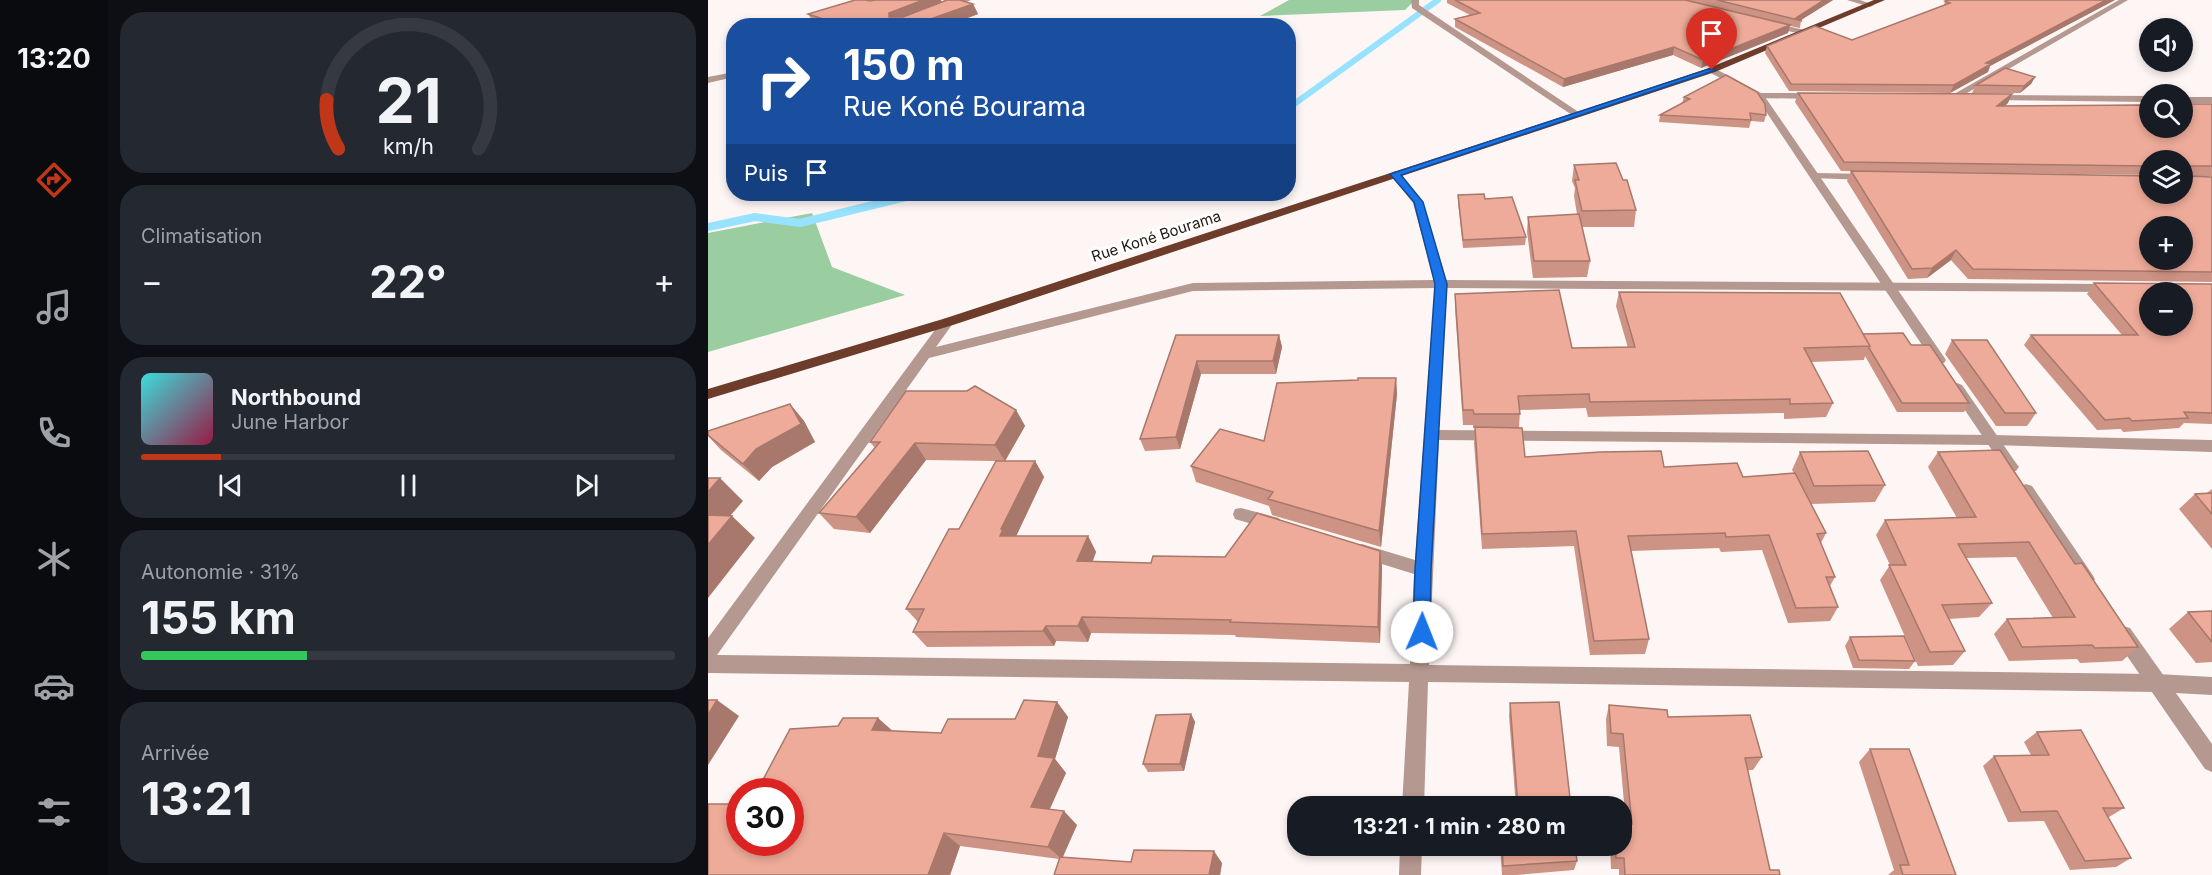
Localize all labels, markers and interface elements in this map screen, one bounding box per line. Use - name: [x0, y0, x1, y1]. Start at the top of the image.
- pin: [1686, 8, 1737, 70]
- icon: arrive: [1695, 17, 1728, 50]
- map controls: [2139, 18, 2193, 336]
- button: sound: [2139, 18, 2193, 72]
- text: 150 m: [843, 39, 965, 90]
- text: 13:20: [17, 42, 91, 75]
- icon: right: [744, 42, 822, 120]
- text: 21: [375, 63, 441, 138]
- button: search: [2139, 84, 2193, 138]
- text: Rue Koné Bourama: [843, 90, 1086, 123]
- text: km/h: [383, 134, 433, 160]
- button: layers: [2139, 150, 2193, 204]
- icon: arrive: [800, 156, 833, 189]
- icon: directions: [33, 159, 75, 201]
- text: Puis: [744, 160, 788, 186]
- street label: Rue Koné Bourama: [1089, 206, 1223, 266]
- button: +: [2139, 216, 2193, 270]
- text: Climatisation: [141, 224, 262, 248]
- text: 22°: [369, 254, 447, 309]
- text: −: [141, 261, 163, 301]
- text: +: [653, 261, 675, 301]
- button: −: [2139, 282, 2193, 336]
- icon: music: [33, 286, 75, 328]
- text: Northbound: [231, 384, 361, 410]
- text: June Harbor: [231, 410, 349, 434]
- icon: phone: [33, 412, 75, 454]
- icon: previous: [214, 469, 247, 502]
- icon: pause: [392, 469, 425, 502]
- icon: next: [570, 469, 603, 502]
- icon: climate: [33, 538, 75, 580]
- text: Autonomie · 31%: [141, 560, 300, 584]
- text: 155 km: [141, 590, 296, 645]
- position arrow: [1390, 600, 1454, 664]
- icon: car: [33, 665, 75, 707]
- text: Arrivée: [141, 741, 210, 765]
- text: 13:21: [141, 771, 252, 826]
- speed limit sign: 30: [726, 778, 804, 856]
- icon: filters: [33, 791, 75, 833]
- text: 13:21 · 1 min · 280 m: [1353, 813, 1566, 839]

